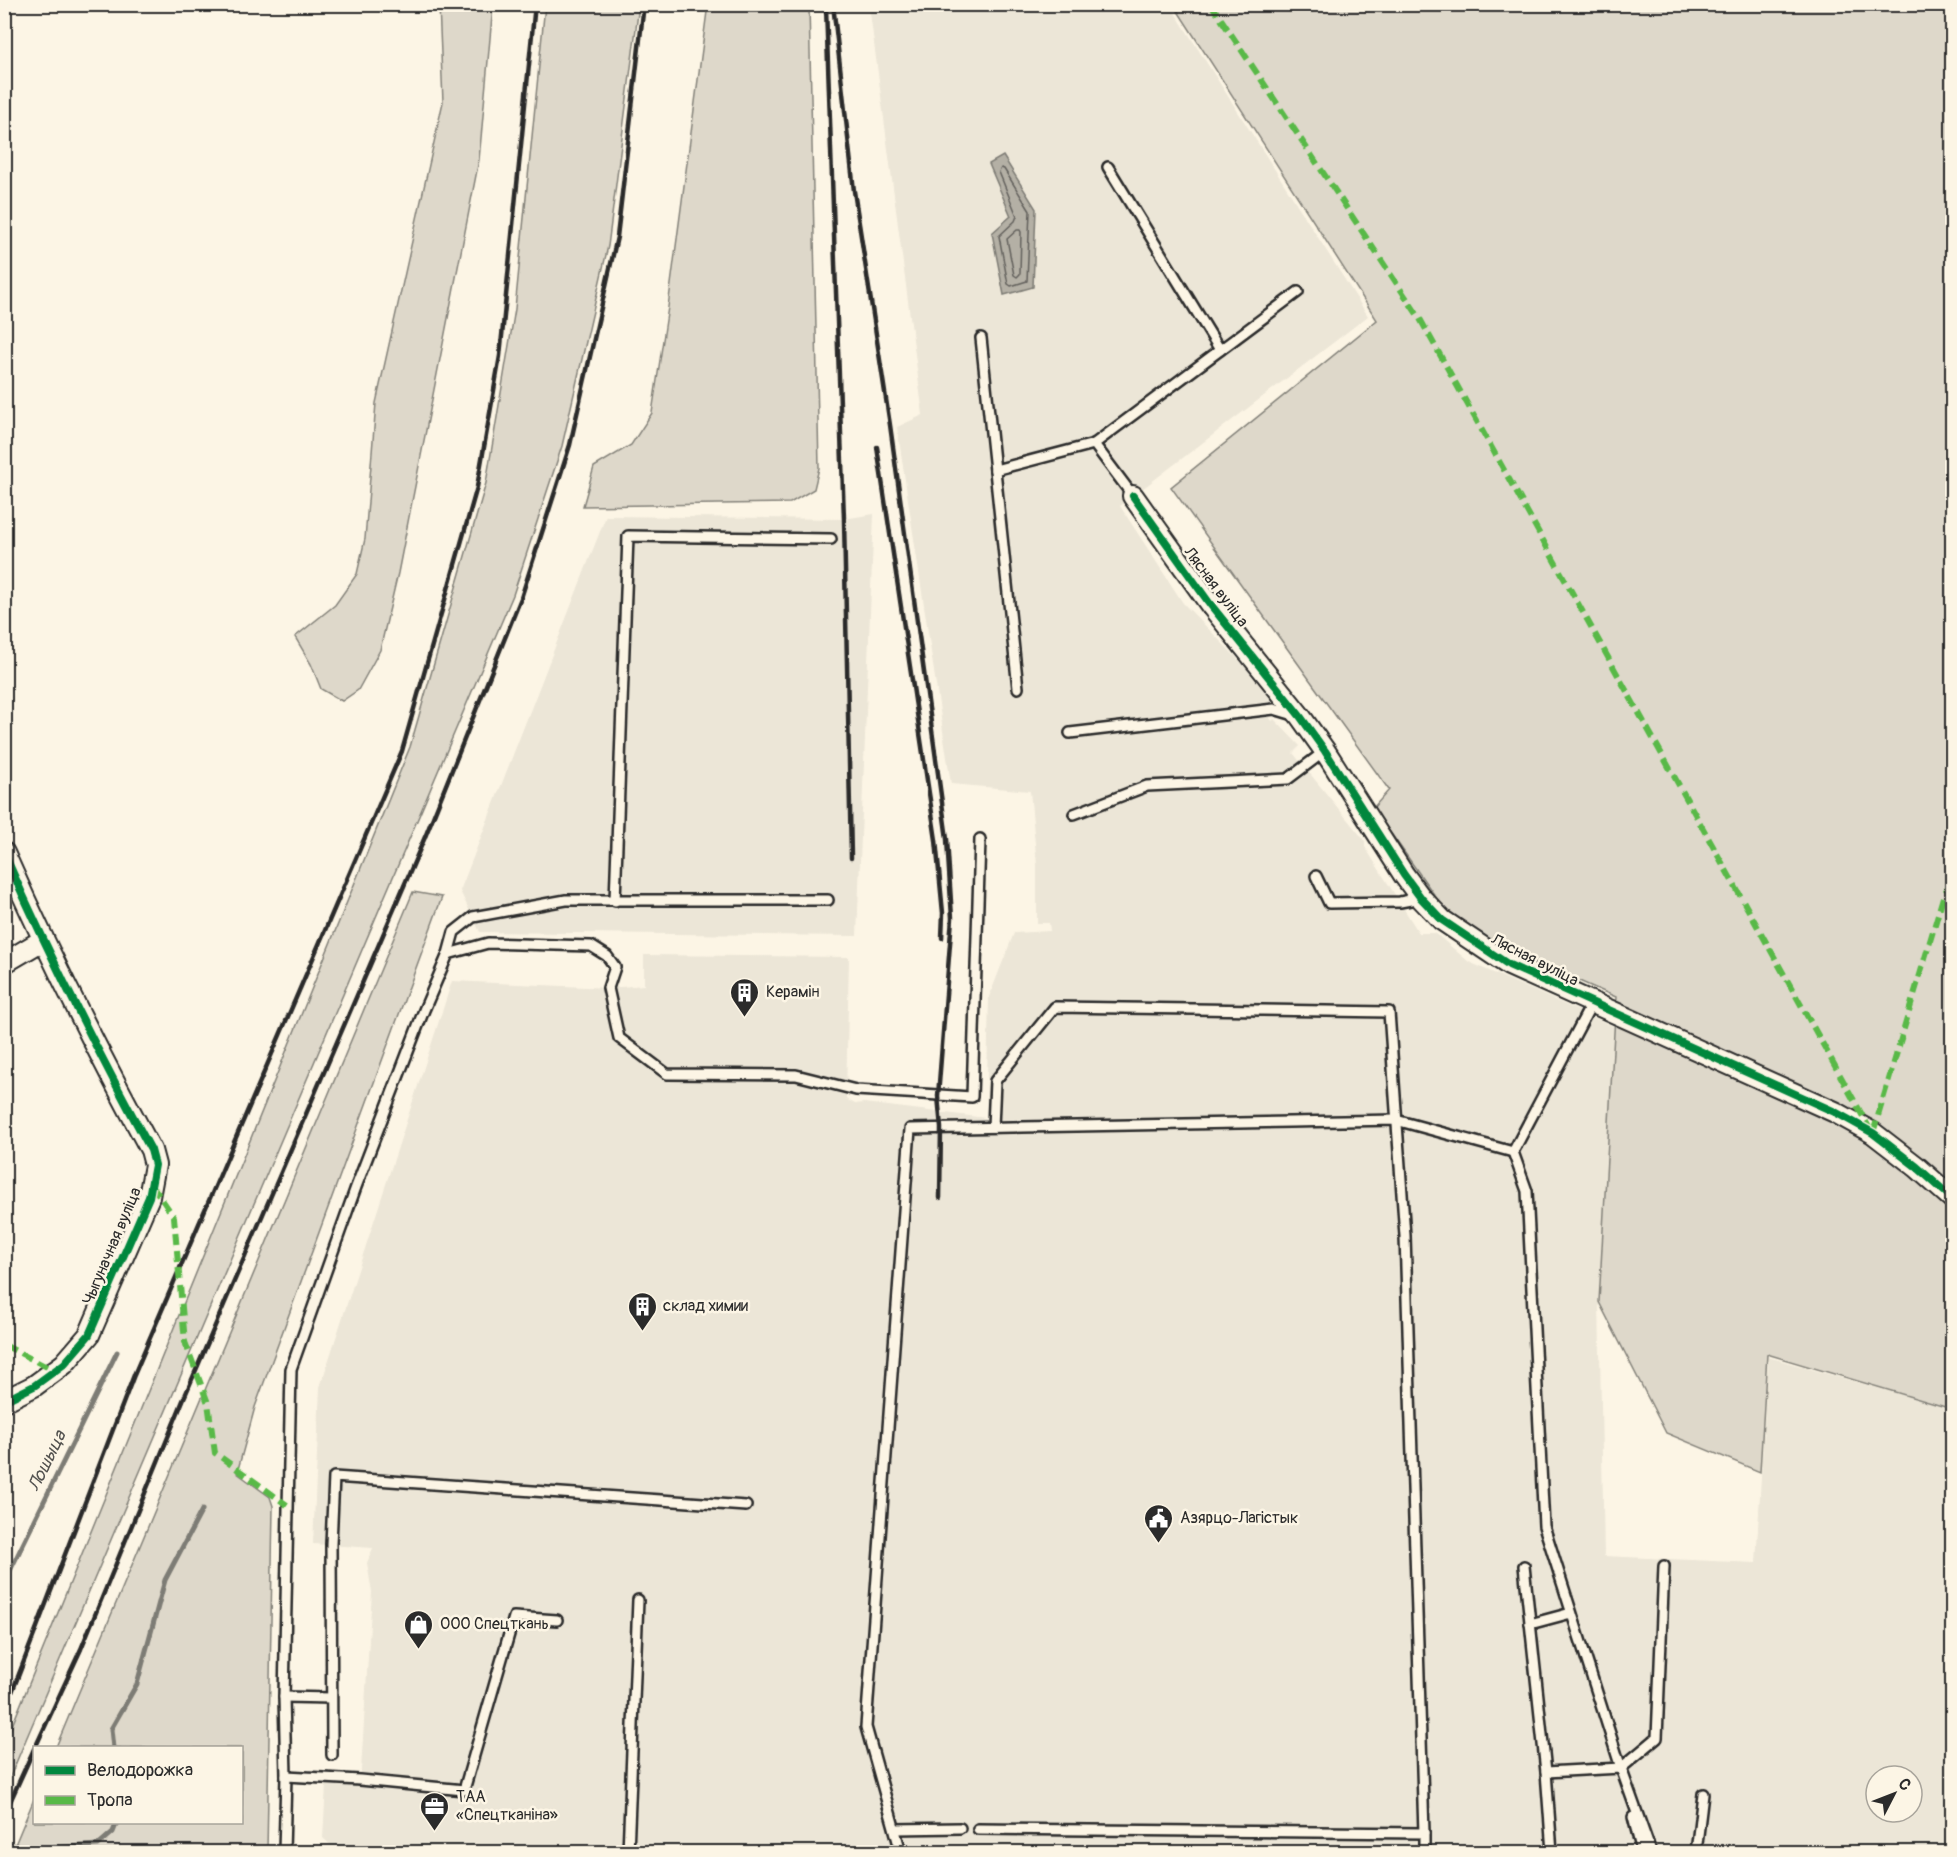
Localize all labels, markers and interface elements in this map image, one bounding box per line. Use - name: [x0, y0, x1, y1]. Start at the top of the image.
- street label: Лясная вуліца: [1179, 542, 1253, 631]
- street label: Лясная вуліца: [1487, 929, 1582, 990]
- building icon: Керамін: [729, 976, 761, 1018]
- place label: Керамін: [766, 982, 819, 1002]
- street label: Чыгуначная вуліца: [78, 1184, 146, 1308]
- building icon: склад химии: [626, 1290, 658, 1332]
- place label: склад химии: [663, 1296, 748, 1316]
- water label: Лошыца: [23, 1426, 72, 1495]
- public building icon: Азярцо-Лагістык: [1143, 1502, 1175, 1544]
- place label: Азярцо-Лагістык: [1180, 1508, 1298, 1528]
- shop icon: ООО Спецткань: [403, 1608, 435, 1650]
- place label: ООО Спецткань: [440, 1614, 549, 1634]
- legend: [33, 1746, 243, 1824]
- text: Велодорожка: [87, 1759, 193, 1782]
- north arrow: [1864, 1764, 1924, 1824]
- text: С: [1894, 1774, 1915, 1795]
- place label: ТАА «Спецтканіна»: [456, 1787, 558, 1825]
- text: Тропа: [87, 1789, 133, 1812]
- office icon: ТАА «Спецтканіна»: [419, 1790, 451, 1832]

